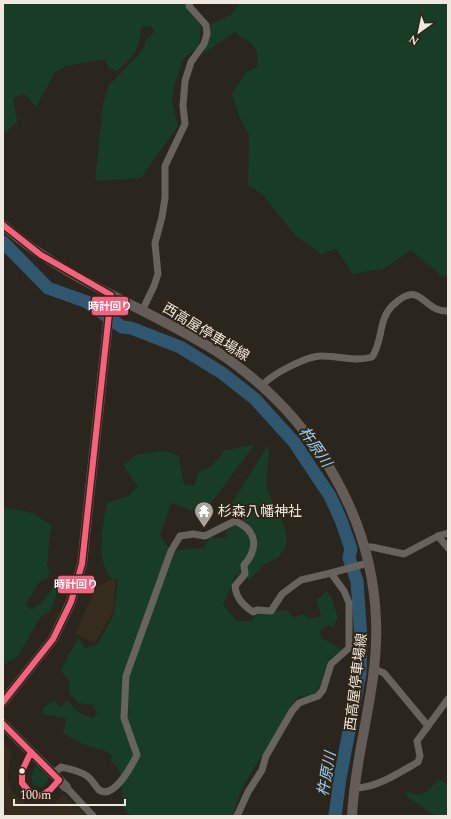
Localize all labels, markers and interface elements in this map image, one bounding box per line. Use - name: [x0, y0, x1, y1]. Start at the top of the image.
- north arrow: [399, 12, 439, 52]
- text: N: [405, 30, 422, 50]
- line badge: 時計回り: [91, 296, 129, 316]
- text: 時計回り: [88, 298, 132, 315]
- street label: 西高屋停車場線: [159, 298, 253, 366]
- water label: 杵原川: [293, 422, 338, 474]
- temple icon: 杉森八幡神社: [193, 500, 215, 528]
- place label: 杉森八幡神社: [218, 501, 302, 522]
- line badge: 時計回り: [57, 575, 95, 594]
- text: 時計回り: [54, 576, 98, 593]
- street label: 西高屋停車場線: [340, 632, 372, 732]
- water label: 杵原川: [312, 748, 343, 798]
- unlabelled marker: [17, 766, 27, 776]
- scale bar: [14, 781, 125, 807]
- text: 100 m: [20, 786, 51, 805]

